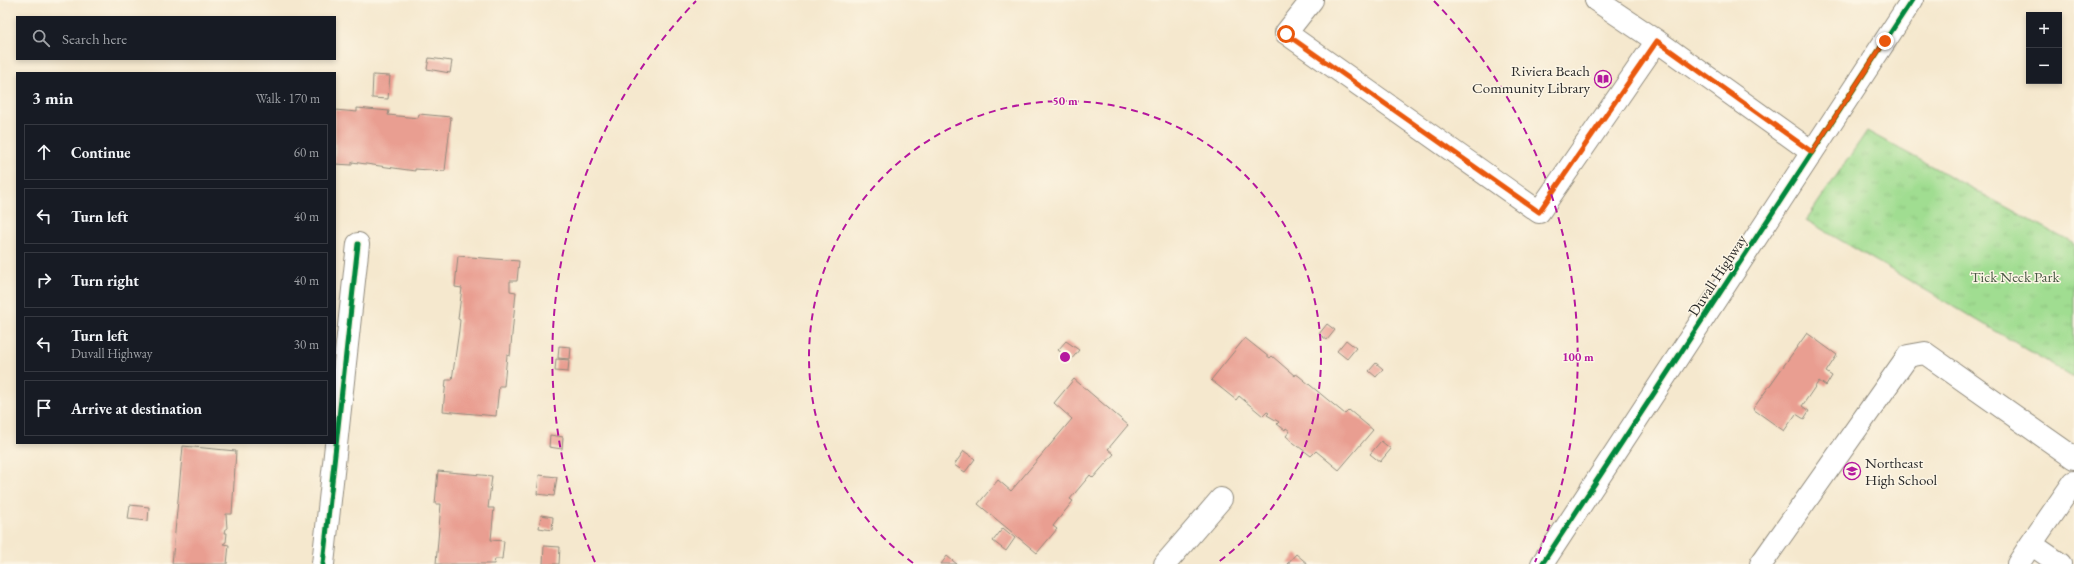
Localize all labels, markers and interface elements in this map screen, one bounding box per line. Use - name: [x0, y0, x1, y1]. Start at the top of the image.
- map controls: [2026, 12, 2062, 84]
- button: +: [2026, 12, 2062, 48]
- search box: [16, 16, 336, 60]
- route start: [1277, 25, 1295, 43]
- icon: search: [30, 27, 52, 49]
- text: Search here: [62, 29, 127, 48]
- route end: [1876, 32, 1894, 50]
- button: −: [2026, 48, 2062, 84]
- place label: Riviera Beach Community Library: [1472, 61, 1590, 97]
- library icon: Riviera Beach Community Library: [1593, 69, 1613, 89]
- text: 3 min: [32, 87, 73, 109]
- text: Walk · 170 m: [256, 90, 320, 107]
- text: 50 m: [1052, 93, 1078, 109]
- icon: ahead: [33, 141, 55, 163]
- text: Continue: [71, 143, 131, 162]
- text: 60 m: [294, 144, 319, 161]
- icon: left: [33, 205, 55, 227]
- text: Turn left: [71, 207, 128, 226]
- text: 40 m: [294, 208, 319, 225]
- street label: Duvall Highway: [1683, 230, 1751, 320]
- park label: Tick Neck Park: [1970, 267, 2061, 286]
- icon: right: [33, 269, 55, 291]
- text: Turn right: [71, 271, 139, 290]
- text: 40 m: [294, 272, 319, 289]
- text: Turn left: [71, 326, 128, 345]
- icon: left: [33, 333, 55, 355]
- text: 30 m: [294, 336, 319, 353]
- text: Duvall Highway: [71, 345, 152, 362]
- text: 100 m: [1562, 349, 1594, 365]
- centre of rings: [1058, 350, 1072, 364]
- icon: arrive: [33, 397, 55, 419]
- text: Arrive at destination: [71, 399, 202, 418]
- place label: Northeast High School: [1865, 453, 1938, 489]
- school or university icon: Northeast High School: [1842, 461, 1862, 481]

